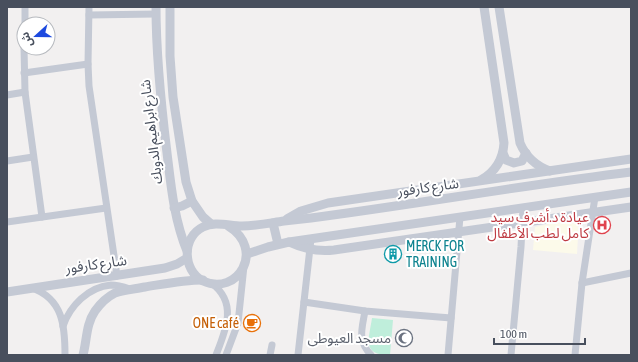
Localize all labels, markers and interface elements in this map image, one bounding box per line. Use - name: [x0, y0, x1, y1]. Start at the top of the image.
- north arrow: [16, 16, 56, 56]
- text: ش: [18, 30, 36, 49]
- street label: شارع ابراهيم الدوبك: [137, 78, 168, 185]
- street label: شارع كارفور: [395, 175, 460, 202]
- place label: عيادة د.أشرف سيد كامل لطب الأطفال: [487, 208, 589, 242]
- hospital icon: عيادة د.أشرف سيد كامل لطب الأطفال: [592, 215, 612, 235]
- place label: MERCK FOR TRAINING: [406, 238, 464, 270]
- building icon: MERCK FOR TRAINING: [383, 244, 403, 264]
- street label: شارع كارفور: [63, 252, 128, 279]
- cafe icon: ONE café: [242, 313, 262, 333]
- place label: ONE café: [193, 315, 239, 331]
- scale bar: [494, 320, 585, 346]
- text: 100 m: [500, 327, 527, 341]
- mosque icon: مسجد العيوطى: [394, 328, 414, 348]
- place label: مسجد العيوطى: [308, 330, 391, 347]

